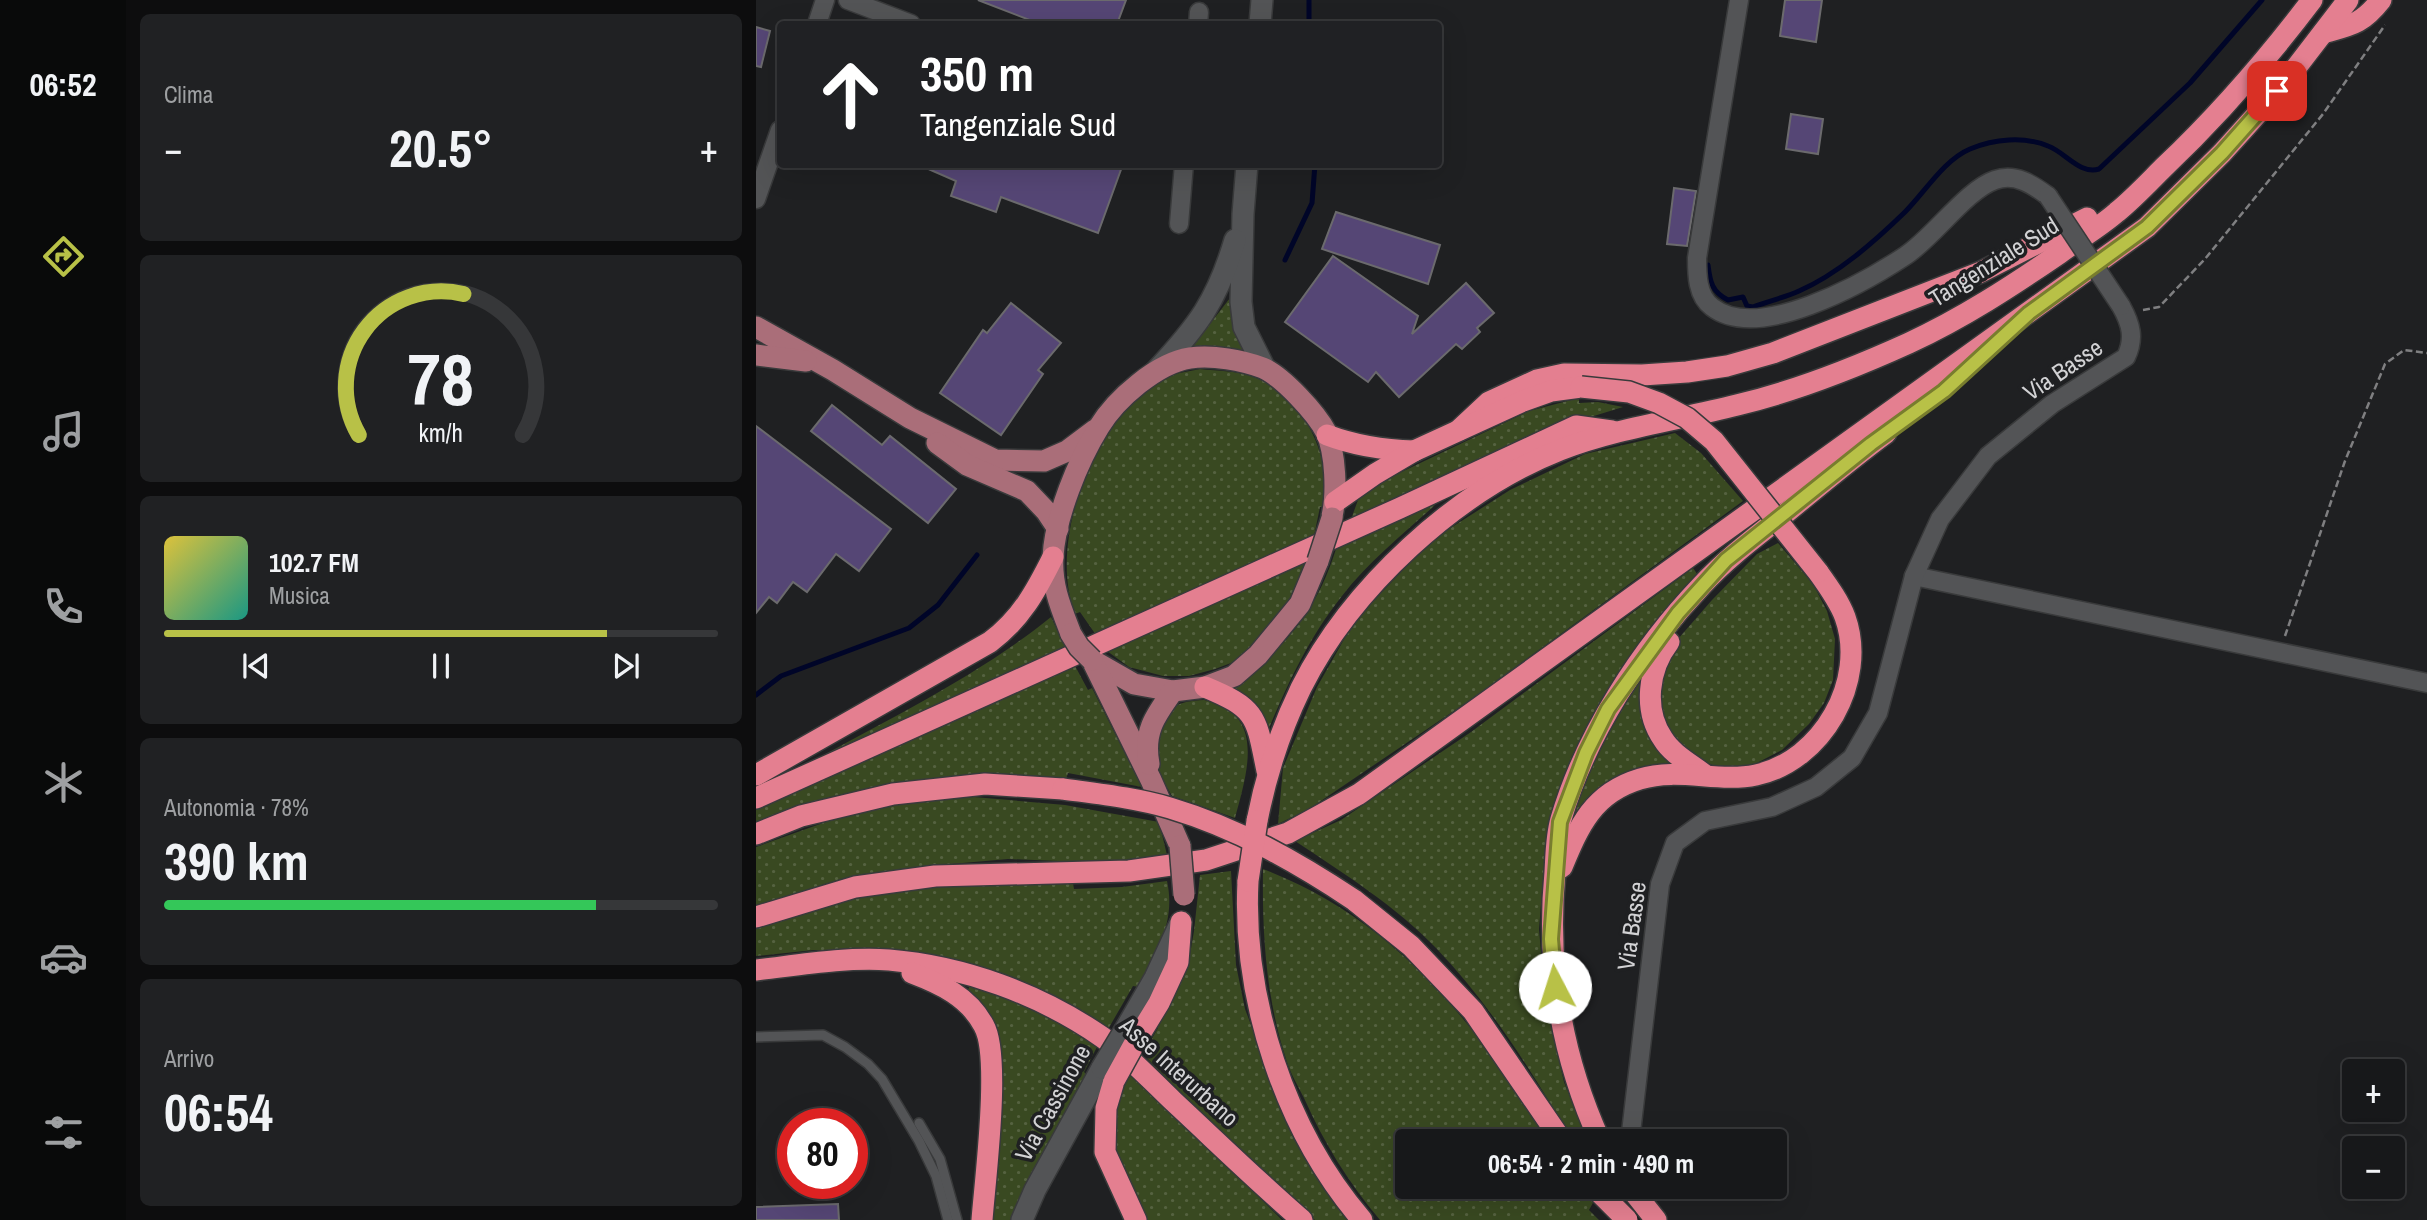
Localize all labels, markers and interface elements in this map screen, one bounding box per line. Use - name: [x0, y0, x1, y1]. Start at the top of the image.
- text: 350 m: [920, 40, 1034, 106]
- icon: ahead: [805, 49, 896, 140]
- pin: [2247, 61, 2307, 121]
- text: 06:52: [29, 63, 97, 106]
- icon: arrive: [2258, 72, 2296, 110]
- text: Clima: [164, 79, 213, 110]
- text: Tangenziale Sud: [920, 103, 1116, 146]
- text: 20.5°: [389, 113, 493, 183]
- text: −: [164, 123, 182, 174]
- text: +: [700, 123, 718, 174]
- street label: Tangenziale Sud: [1923, 209, 2064, 314]
- icon: directions: [39, 232, 88, 281]
- text: 78: [408, 330, 474, 428]
- street label: Via Basse: [2016, 331, 2108, 407]
- icon: music: [39, 407, 88, 456]
- text: km/h: [419, 416, 463, 450]
- text: 102.7 FM: [269, 545, 359, 580]
- text: Musica: [269, 580, 330, 611]
- icon: phone: [39, 582, 88, 631]
- icon: previous: [237, 647, 275, 685]
- icon: pause: [422, 647, 460, 685]
- icon: next: [607, 647, 645, 685]
- icon: climate: [39, 758, 88, 807]
- text: Autonomia · 78%: [164, 792, 309, 823]
- text: 390 km: [164, 826, 309, 896]
- street label: Via Basse: [1609, 879, 1653, 972]
- icon: car: [39, 933, 88, 982]
- position arrow: [1518, 950, 1592, 1024]
- street label: Asse Interurbano: [1113, 1009, 1246, 1133]
- street label: Via Cassinone: [1007, 1038, 1097, 1167]
- text: Arrivo: [164, 1043, 214, 1074]
- map controls: [2342, 1059, 2405, 1199]
- button: +: [2342, 1059, 2405, 1122]
- text: 06:54: [164, 1077, 273, 1147]
- icon: filters: [39, 1108, 88, 1157]
- speed limit sign: 80: [777, 1108, 868, 1199]
- button: −: [2342, 1136, 2405, 1199]
- text: 06:54 · 2 min · 490 m: [1488, 1146, 1694, 1181]

